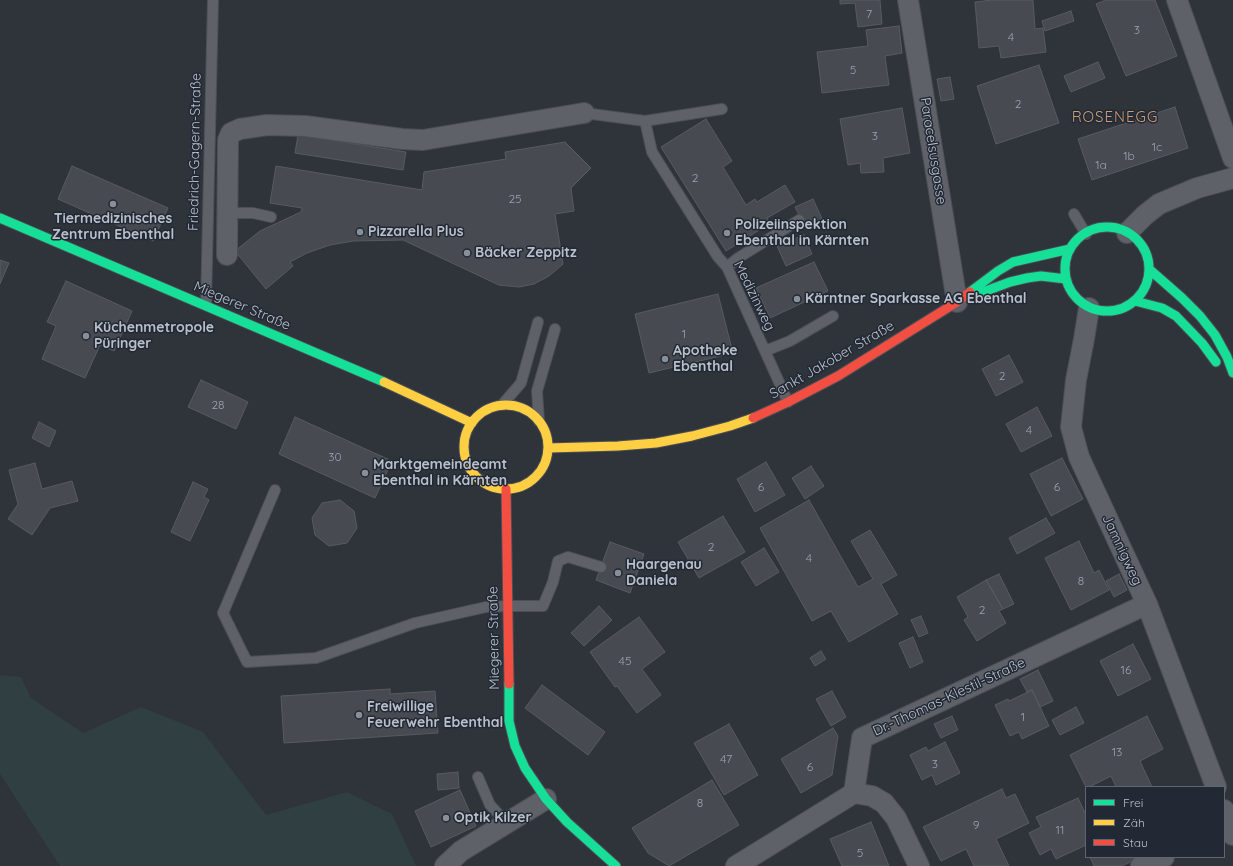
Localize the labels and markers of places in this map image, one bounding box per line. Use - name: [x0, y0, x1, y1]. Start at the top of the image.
- marker: Tiermedizinisches Zentrum Ebenthal: [108, 199, 118, 209]
- place label: Tiermedizinisches Zentrum Ebenthal: [52, 211, 174, 244]
- place label: Polizeiinspektion Ebenthal in Kärnten: [735, 217, 869, 250]
- place label: Pizzarella Plus: [368, 224, 464, 240]
- marker: Pizzarella Plus: [355, 227, 365, 237]
- marker: Polizeiinspektion Ebenthal in Kärnten: [722, 228, 732, 238]
- place label: Bäcker Zeppitz: [475, 245, 577, 261]
- marker: Bäcker Zeppitz: [462, 248, 472, 258]
- place label: Kärntner Sparkasse AG Ebenthal: [805, 291, 1027, 307]
- marker: Kärntner Sparkasse AG Ebenthal: [792, 294, 802, 304]
- place label: Küchenmetropole Püringer: [94, 320, 214, 352]
- marker: Küchenmetropole Püringer: [81, 331, 91, 341]
- place label: Apotheke Ebenthal: [673, 343, 738, 376]
- marker: Apotheke Ebenthal: [660, 354, 670, 364]
- place label: Marktgemeindeamt Ebenthal in Kärnten: [373, 457, 507, 490]
- marker: Marktgemeindeamt Ebenthal in Kärnten: [360, 468, 370, 478]
- place label: Haargenau Daniela: [626, 557, 702, 590]
- marker: Haargenau Daniela: [613, 568, 623, 578]
- place label: Freiwillige Feuerwehr Ebenthal: [367, 699, 503, 732]
- marker: Freiwillige Feuerwehr Ebenthal: [354, 710, 364, 720]
- place label: Optik Kilzer: [454, 810, 532, 826]
- marker: Optik Kilzer: [441, 813, 451, 823]

